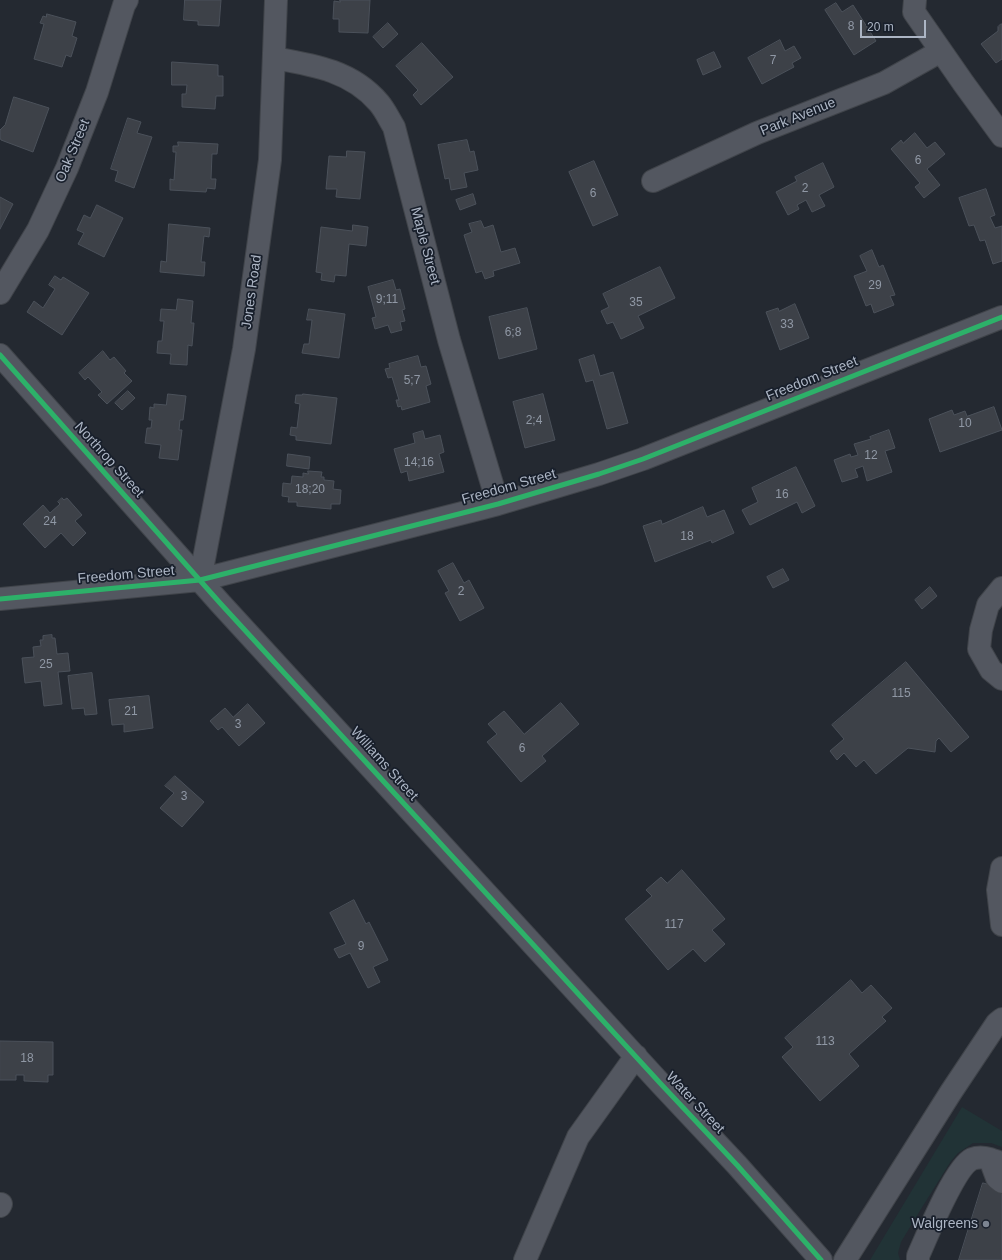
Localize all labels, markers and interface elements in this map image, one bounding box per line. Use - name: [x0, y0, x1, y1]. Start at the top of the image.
- scale bar: [862, 12, 928, 38]
- house number: 8: [848, 20, 854, 34]
- text: 20 m: [867, 20, 894, 34]
- house number: 7: [770, 54, 776, 68]
- street label: Park Avenue: [758, 94, 838, 140]
- street label: Oak Street: [52, 117, 94, 185]
- house number: 6: [915, 154, 921, 168]
- house number: 2: [802, 182, 808, 196]
- house number: 6: [590, 187, 596, 201]
- street label: Maple Street: [407, 205, 443, 287]
- street label: Jones Road: [238, 254, 266, 330]
- house number: 29: [868, 279, 882, 293]
- house number: 9;11: [376, 293, 398, 307]
- house number: 35: [629, 296, 643, 310]
- house number: 33: [780, 318, 794, 332]
- house number: 6;8: [505, 326, 521, 340]
- street label: Freedom Street: [764, 353, 860, 405]
- house number: 5;7: [404, 374, 420, 388]
- house number: 2;4: [526, 414, 542, 428]
- house number: 10: [958, 417, 972, 431]
- street label: Northrop Street: [71, 419, 147, 501]
- house number: 12: [864, 449, 878, 463]
- house number: 14;16: [404, 456, 434, 470]
- street label: Freedom Street: [460, 466, 558, 508]
- house number: 18;20: [295, 483, 325, 497]
- house number: 16: [775, 488, 789, 502]
- house number: 24: [43, 515, 57, 529]
- house number: 18: [680, 530, 694, 544]
- street label: Freedom Street: [77, 562, 175, 588]
- house number: 2: [458, 585, 464, 599]
- house number: 25: [39, 658, 53, 672]
- house number: 115: [891, 687, 911, 701]
- house number: 21: [124, 705, 138, 719]
- house number: 3: [235, 718, 241, 732]
- street label: Williams Street: [347, 724, 421, 804]
- house number: 6: [519, 742, 525, 756]
- house number: 3: [181, 790, 187, 804]
- house number: 117: [664, 918, 684, 932]
- house number: 9: [358, 940, 364, 954]
- house number: 113: [815, 1035, 835, 1049]
- house number: 18: [20, 1052, 34, 1066]
- street label: Water Street: [662, 1069, 728, 1137]
- place label: Walgreens: [912, 1216, 978, 1232]
- marker: Walgreens: [981, 1219, 991, 1229]

